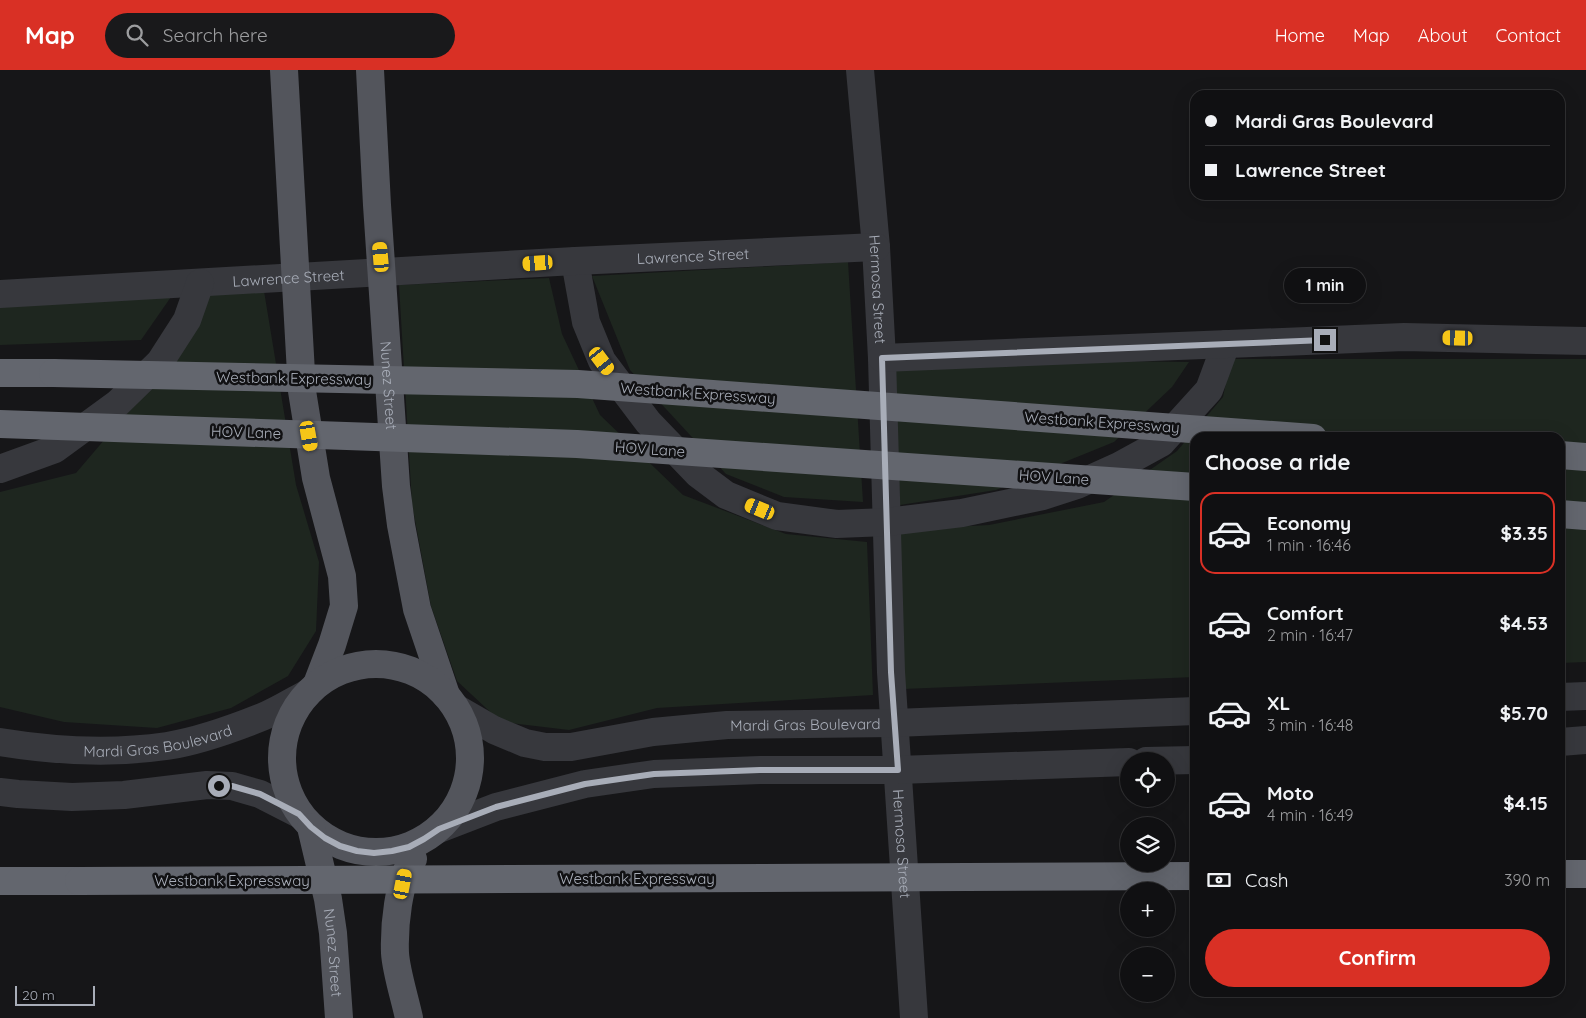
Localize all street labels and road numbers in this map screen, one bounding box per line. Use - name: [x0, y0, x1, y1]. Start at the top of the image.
- street label: Hermosa Street: [865, 234, 891, 344]
- street label: Lawrence Street: [636, 243, 749, 268]
- street label: Lawrence Street: [232, 265, 345, 290]
- street label: Nunez Street: [377, 340, 402, 430]
- street label: Westbank Expressway: [216, 367, 372, 389]
- street label: Westbank Expressway: [620, 378, 776, 408]
- street label: Westbank Expressway: [1024, 407, 1180, 437]
- street label: HOV Lane: [210, 421, 282, 443]
- street label: HOV Lane: [614, 437, 686, 461]
- street label: HOV Lane: [1018, 465, 1090, 489]
- street label: Mardi Gras Boulevard: [730, 714, 881, 734]
- street label: Mardi Gras Boulevard: [83, 720, 234, 760]
- street label: Hermosa Street: [889, 788, 916, 899]
- street label: Westbank Expressway: [559, 869, 715, 888]
- street label: Westbank Expressway: [154, 871, 310, 890]
- street label: Nunez Street: [320, 907, 347, 998]

